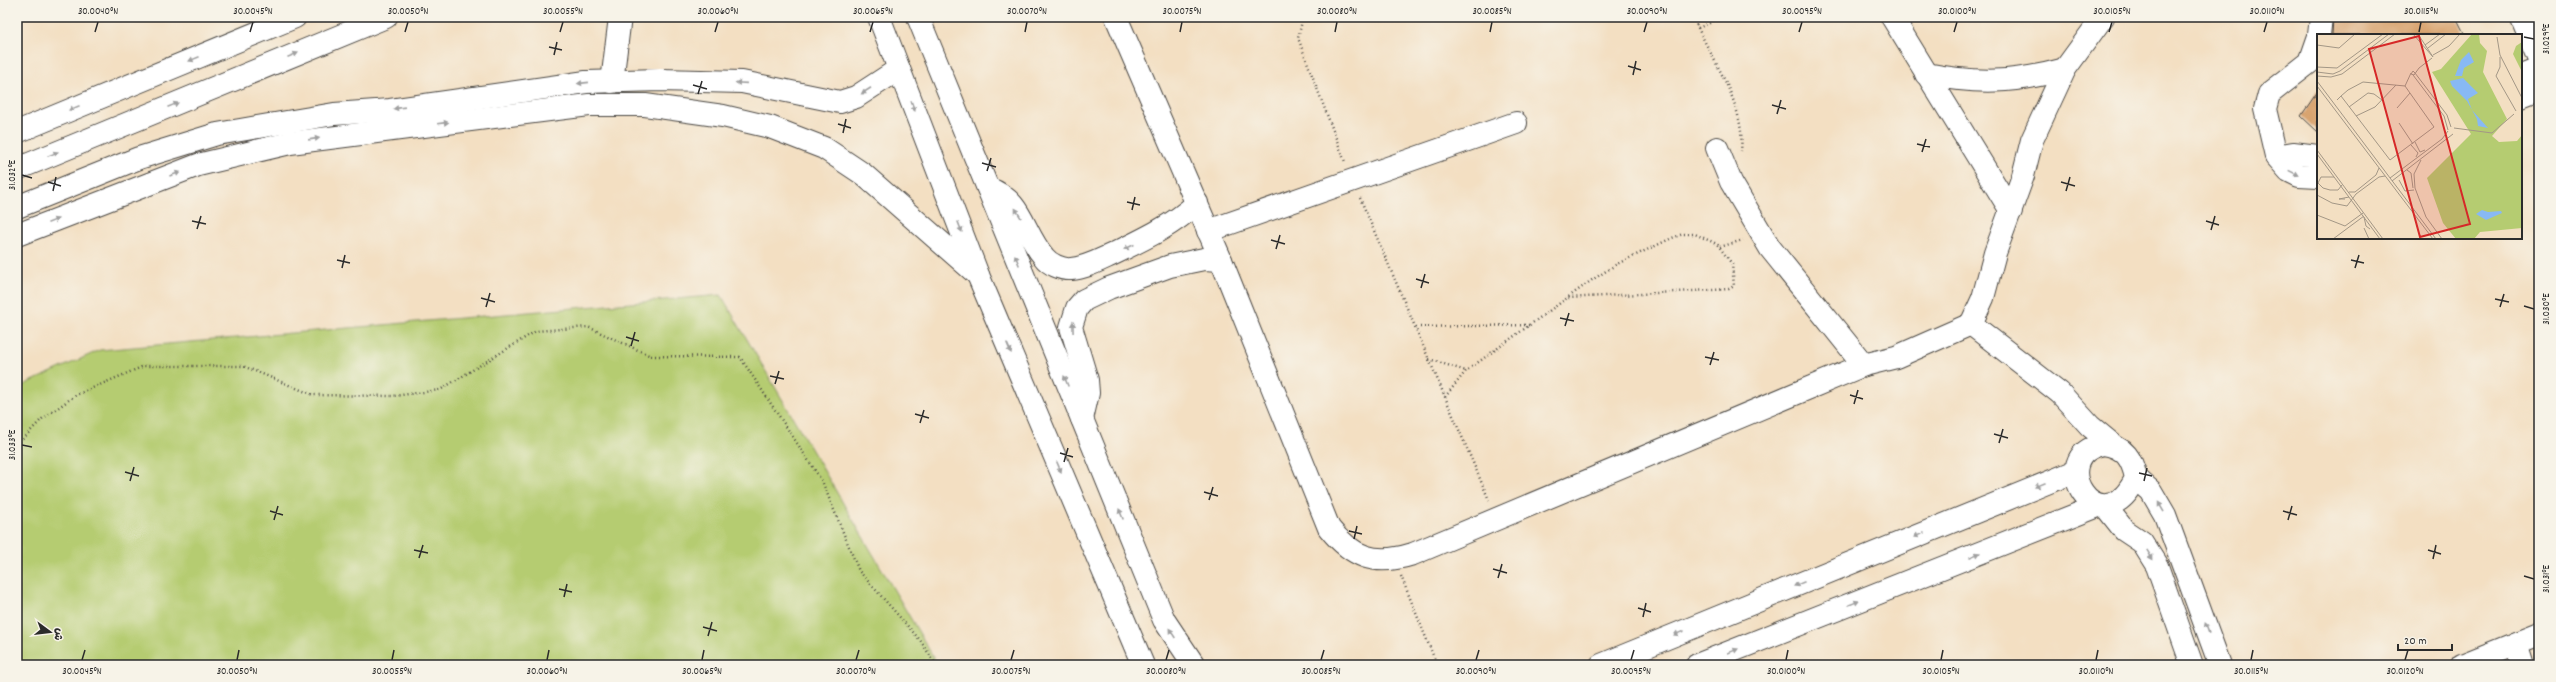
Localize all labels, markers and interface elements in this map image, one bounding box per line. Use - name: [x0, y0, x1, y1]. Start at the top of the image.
- text: 30.0040°N: [78, 5, 118, 19]
- text: 30.0045°N: [233, 5, 273, 19]
- text: 30.0050°N: [388, 5, 428, 19]
- text: 30.0055°N: [543, 5, 583, 19]
- text: 30.0060°N: [698, 5, 739, 19]
- text: 30.0065°N: [853, 5, 893, 19]
- text: 30.0070°N: [1007, 5, 1047, 19]
- text: 30.0075°N: [1162, 5, 1202, 19]
- text: 30.0080°N: [1317, 5, 1357, 19]
- text: 30.0085°N: [1472, 5, 1512, 19]
- text: 30.0090°N: [1627, 5, 1667, 19]
- text: 30.0095°N: [1782, 5, 1822, 19]
- text: 30.0100°N: [1938, 5, 1976, 19]
- text: 30.0105°N: [2093, 5, 2131, 19]
- text: 30.0110°N: [2250, 5, 2285, 19]
- text: 30.0115°N: [2404, 5, 2438, 19]
- text: 31.029°E: [2540, 23, 2554, 54]
- inset map: [2317, 34, 2522, 239]
- one-way arrow: [288, 52, 299, 58]
- one-way arrow: [188, 56, 200, 62]
- one-way arrow: [735, 79, 747, 86]
- one-way arrow: [577, 80, 589, 86]
- one-way arrow: [861, 87, 871, 95]
- one-way arrow: [910, 100, 916, 112]
- one-way arrow: [168, 101, 180, 107]
- one-way arrow: [393, 105, 405, 111]
- one-way arrow: [68, 106, 80, 112]
- one-way arrow: [437, 120, 449, 126]
- one-way arrow: [308, 136, 320, 142]
- one-way arrow: [48, 151, 60, 157]
- text: 31.032°E: [6, 159, 20, 190]
- one-way arrow: [2288, 170, 2300, 176]
- one-way arrow: [169, 171, 181, 177]
- one-way arrow: [1015, 207, 1022, 219]
- one-way arrow: [48, 217, 60, 223]
- one-way arrow: [957, 222, 963, 234]
- one-way arrow: [1123, 244, 1134, 250]
- one-way arrow: [1013, 254, 1019, 266]
- text: 31.030°E: [2540, 293, 2554, 325]
- one-way arrow: [1069, 321, 1076, 333]
- one-way arrow: [1006, 342, 1012, 354]
- one-way arrow: [1063, 375, 1069, 386]
- text: 31.033°E: [6, 429, 20, 460]
- one-way arrow: [1056, 462, 1062, 473]
- one-way arrow: [2033, 483, 2045, 489]
- one-way arrow: [2157, 501, 2164, 513]
- one-way arrow: [1117, 507, 1123, 519]
- one-way arrow: [1913, 532, 1925, 538]
- one-way arrow: [2146, 549, 2153, 561]
- one-way arrow: [1969, 551, 1981, 557]
- text: 31.031°E: [2540, 564, 2554, 593]
- one-way arrow: [1793, 581, 1804, 587]
- one-way arrow: [1849, 599, 1861, 605]
- north arrow: [30, 612, 70, 652]
- one-way arrow: [2203, 622, 2209, 634]
- text: ش: [48, 626, 67, 642]
- scale bar: [2398, 626, 2452, 652]
- one-way arrow: [1169, 627, 1176, 639]
- one-way arrow: [1673, 630, 1684, 636]
- text: 20 m: [2404, 633, 2427, 650]
- one-way arrow: [1728, 647, 1740, 653]
- text: 30.0045°N: [62, 665, 102, 679]
- text: 30.0050°N: [217, 665, 257, 679]
- text: 30.0055°N: [372, 665, 412, 679]
- text: 30.0060°N: [527, 665, 568, 679]
- text: 30.0065°N: [682, 665, 722, 679]
- text: 30.0070°N: [836, 665, 876, 679]
- text: 30.0075°N: [991, 665, 1031, 679]
- text: 30.0080°N: [1146, 665, 1186, 679]
- text: 30.0085°N: [1301, 665, 1341, 679]
- text: 30.0090°N: [1456, 665, 1496, 679]
- text: 30.0095°N: [1611, 665, 1651, 679]
- text: 30.0100°N: [1767, 665, 1805, 679]
- text: 30.0105°N: [1922, 665, 1960, 679]
- text: 30.0110°N: [2079, 665, 2114, 679]
- text: 30.0115°N: [2234, 665, 2268, 679]
- text: 30.0120°N: [2386, 665, 2424, 679]

